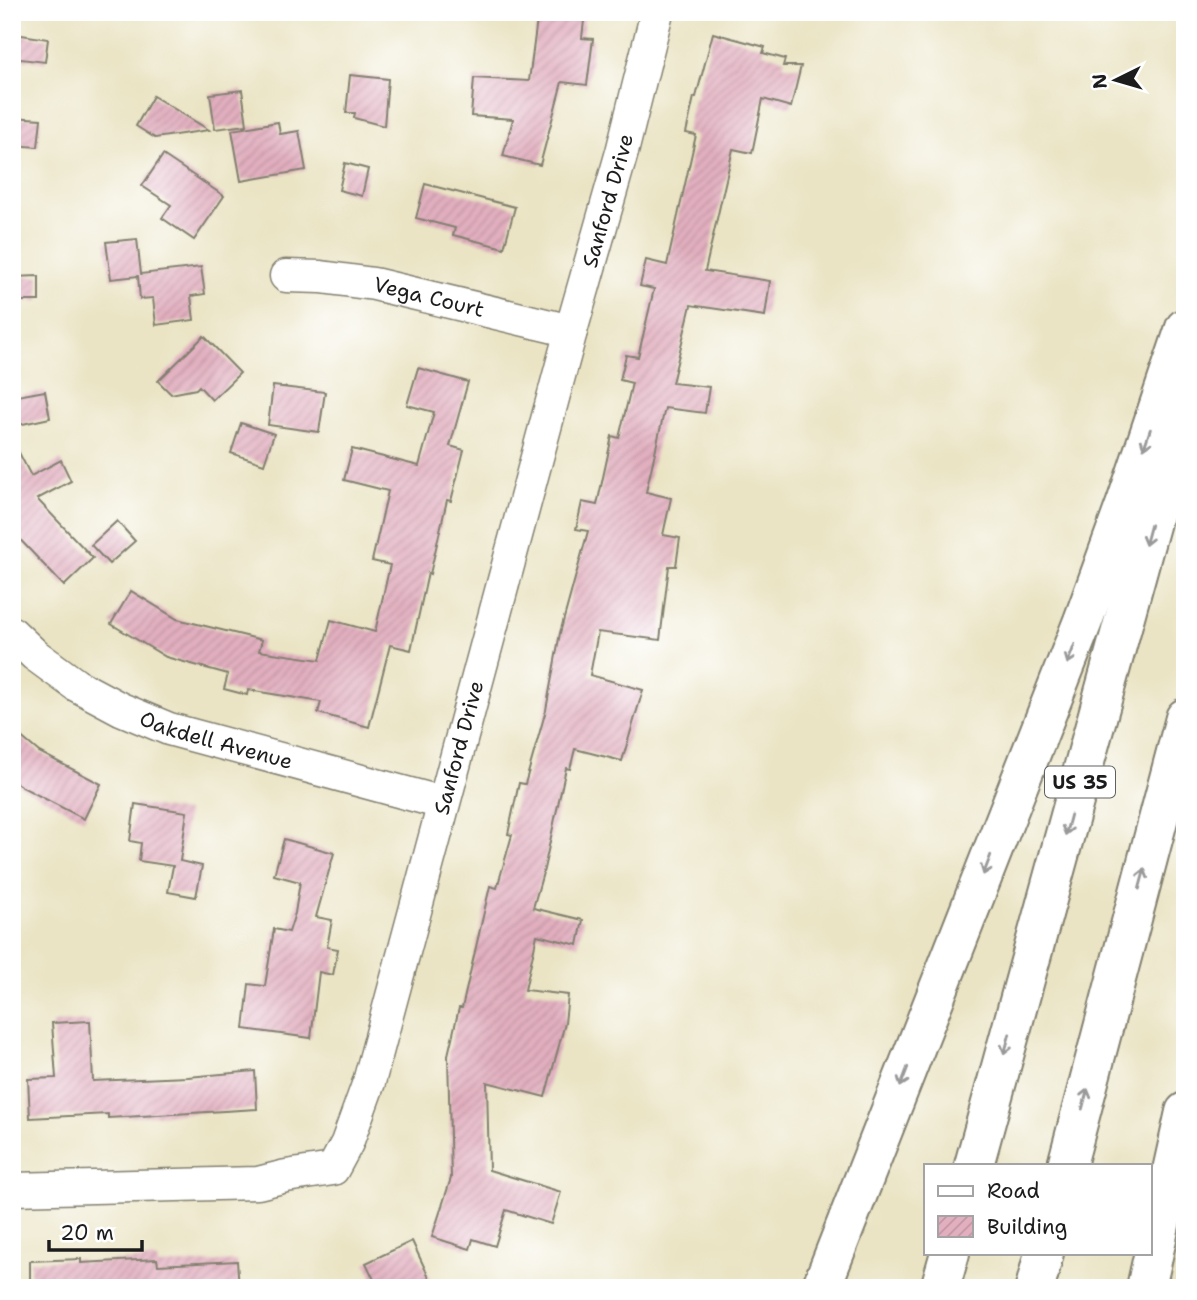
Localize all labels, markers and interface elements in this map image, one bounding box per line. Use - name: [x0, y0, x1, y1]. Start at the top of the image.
- north arrow: [1082, 46, 1152, 116]
- text: N: [1086, 73, 1113, 90]
- street label: Sanford Drive: [576, 131, 640, 271]
- street label: Vega Court: [371, 270, 487, 324]
- one-way arrow: [1140, 428, 1153, 450]
- one-way arrow: [1141, 523, 1154, 546]
- one-way arrow: [1063, 642, 1076, 664]
- street label: Sanford Drive: [427, 678, 490, 818]
- street label: Oakdell Avenue: [135, 704, 296, 776]
- road number: US 35: [1045, 766, 1115, 797]
- one-way arrow: [1061, 813, 1074, 836]
- one-way arrow: [980, 854, 993, 876]
- one-way arrow: [1136, 868, 1149, 891]
- one-way arrow: [1000, 1033, 1013, 1055]
- one-way arrow: [896, 1066, 909, 1087]
- one-way arrow: [1079, 1088, 1092, 1111]
- legend: [924, 1164, 1152, 1254]
- text: Road: [987, 1177, 1040, 1205]
- scale bar: [49, 1209, 142, 1253]
- text: Building: [987, 1213, 1067, 1241]
- text: 20 m: [60, 1219, 114, 1247]

